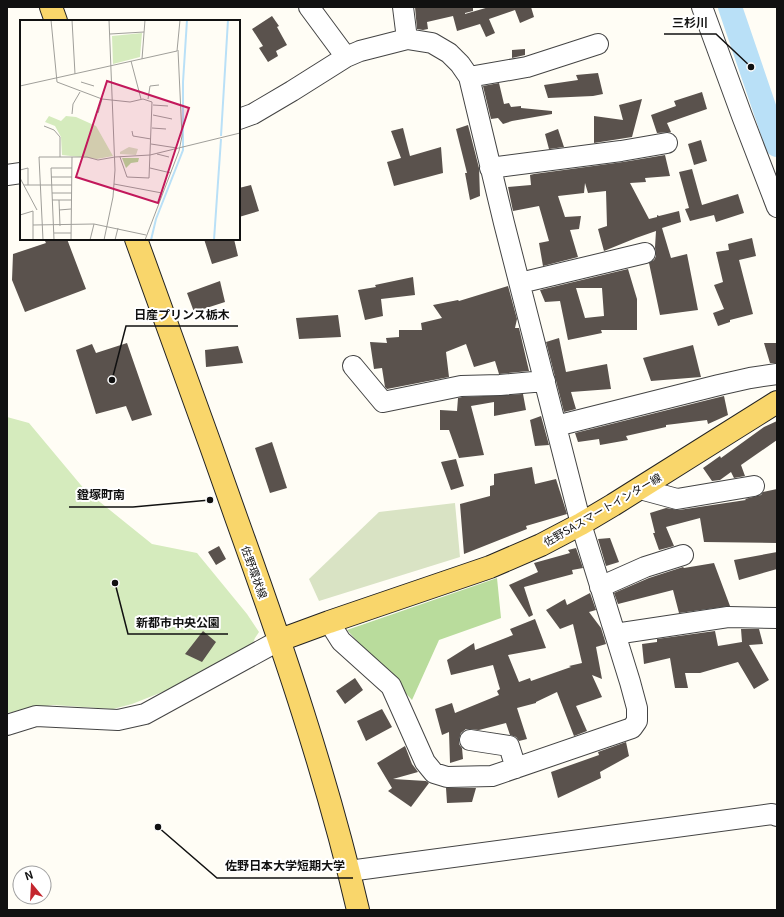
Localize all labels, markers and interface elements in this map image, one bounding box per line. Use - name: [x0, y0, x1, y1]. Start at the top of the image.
- callout: 三杉川: [664, 10, 716, 34]
- text: 三杉川: [672, 13, 708, 30]
- inset map: [20, 20, 240, 240]
- callout: 日産プリンス栃木: [126, 302, 238, 326]
- text: 日産プリンス栃木: [134, 305, 230, 322]
- street label: 佐野SAスマートインター線: [540, 469, 664, 549]
- callout: 鐙塚町南: [69, 483, 133, 507]
- text: 鐙塚町南: [77, 485, 125, 502]
- street label: 佐野環状線: [238, 543, 272, 601]
- callout: 新都市中央公園: [128, 610, 228, 634]
- text: 新都市中央公園: [136, 613, 220, 630]
- callout: 佐野日本大学短期大学: [217, 854, 353, 878]
- text: 佐野日本大学短期大学: [225, 856, 345, 873]
- north arrow: [12, 865, 52, 905]
- text: N: [22, 866, 35, 883]

